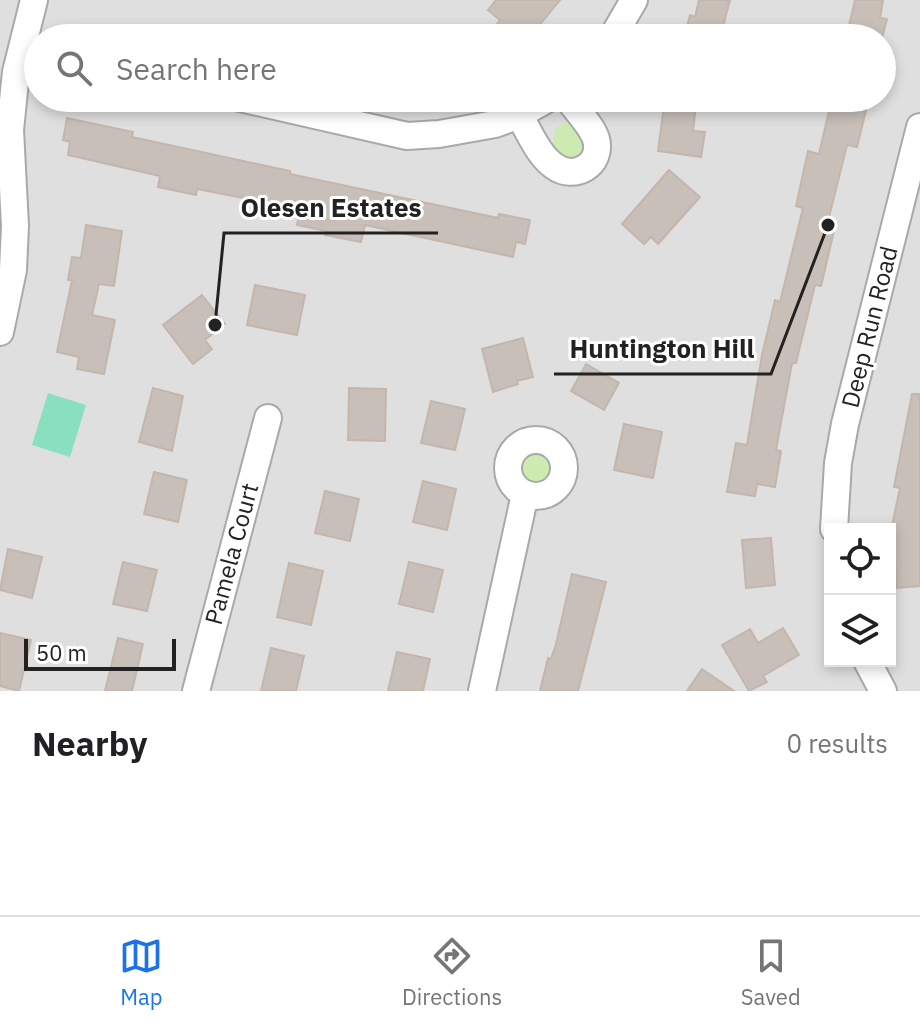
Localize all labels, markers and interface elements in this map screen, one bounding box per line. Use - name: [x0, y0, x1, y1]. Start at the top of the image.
- search box: [24, 24, 896, 112]
- icon: search: [52, 46, 96, 90]
- text: Search here: [116, 49, 277, 88]
- callout: Olesen Estates: [224, 183, 438, 233]
- text: Olesen Estates: [240, 190, 422, 224]
- street label: Deep Run Road: [833, 243, 905, 411]
- callout: Huntington Hill: [554, 324, 771, 374]
- text: Huntington Hill: [569, 331, 755, 365]
- street label: Pamela Court: [197, 479, 265, 628]
- map controls: [824, 523, 896, 667]
- button: locate: [824, 523, 896, 595]
- button: layers: [824, 595, 896, 667]
- scale bar: [24, 635, 176, 671]
- text: 50 m: [36, 638, 87, 667]
- text: Nearby: [32, 721, 147, 765]
- text: 0 results: [786, 726, 888, 760]
- tab: Map: [119, 934, 163, 1011]
- tab: Directions: [402, 934, 502, 1011]
- tab: Saved: [741, 934, 801, 1011]

